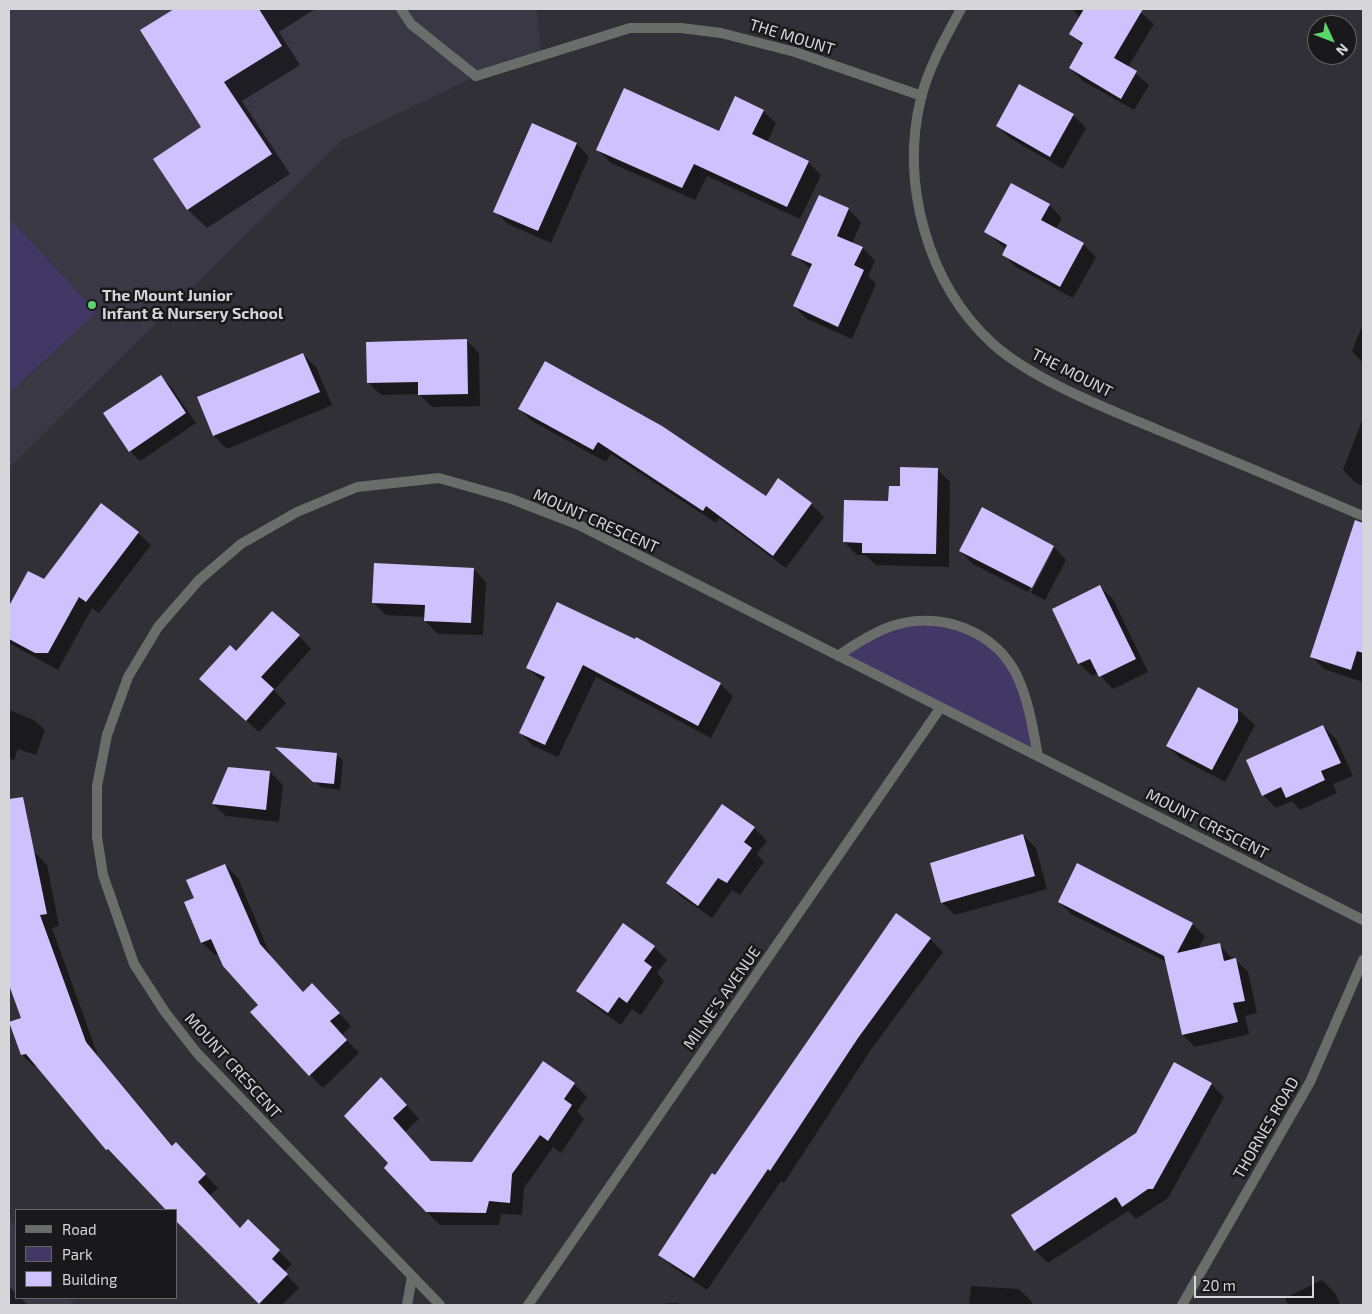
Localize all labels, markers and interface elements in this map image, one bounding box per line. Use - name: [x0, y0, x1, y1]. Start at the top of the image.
- street label: THE MOUNT: [747, 15, 837, 59]
- north arrow: [1307, 15, 1357, 65]
- text: N: [1333, 40, 1352, 59]
- place label: The Mount Junior Infant & Nursery School: [102, 286, 283, 324]
- marker: The Mount Junior Infant & Nursery School: [86, 299, 98, 311]
- street label: THE MOUNT: [1028, 344, 1116, 402]
- street label: MOUNT CRESCENT: [530, 485, 662, 557]
- street label: MOUNT CRESCENT: [1142, 785, 1272, 863]
- street label: MILNE'S AVENUE: [679, 943, 765, 1053]
- street label: MOUNT CRESCENT: [181, 1009, 285, 1123]
- street label: THORNES ROAD: [1229, 1074, 1303, 1182]
- legend: [15, 1209, 178, 1299]
- text: Road: [62, 1220, 97, 1238]
- text: Park: [62, 1245, 93, 1263]
- scale bar: [1197, 1266, 1317, 1298]
- text: Building: [62, 1270, 117, 1288]
- text: 20 m: [1202, 1276, 1236, 1294]

